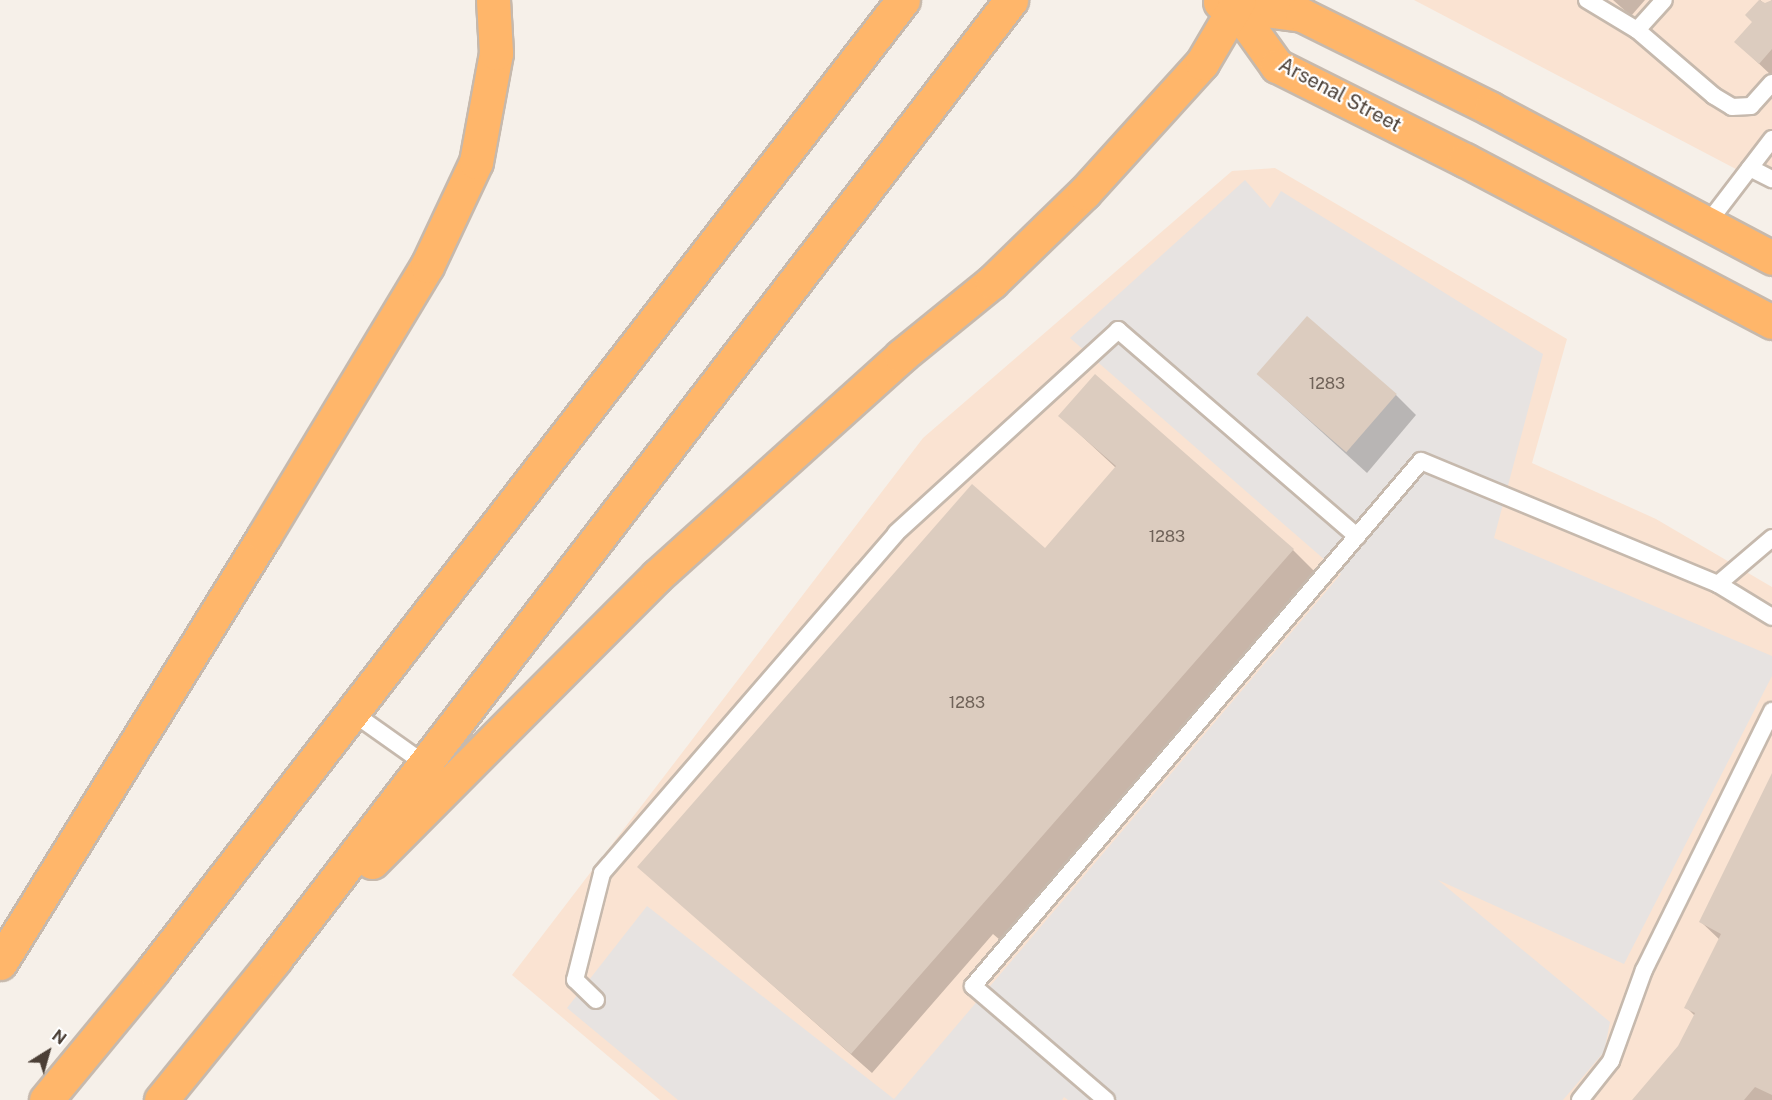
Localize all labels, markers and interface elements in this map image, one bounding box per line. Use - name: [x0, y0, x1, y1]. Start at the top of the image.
- street label: Arsenal Street: [1275, 53, 1405, 137]
- house number: 1283: [1309, 374, 1345, 394]
- house number: 1283: [1149, 527, 1185, 547]
- house number: 1283: [949, 693, 985, 713]
- north arrow: [18, 1022, 78, 1082]
- text: N: [48, 1026, 70, 1049]

